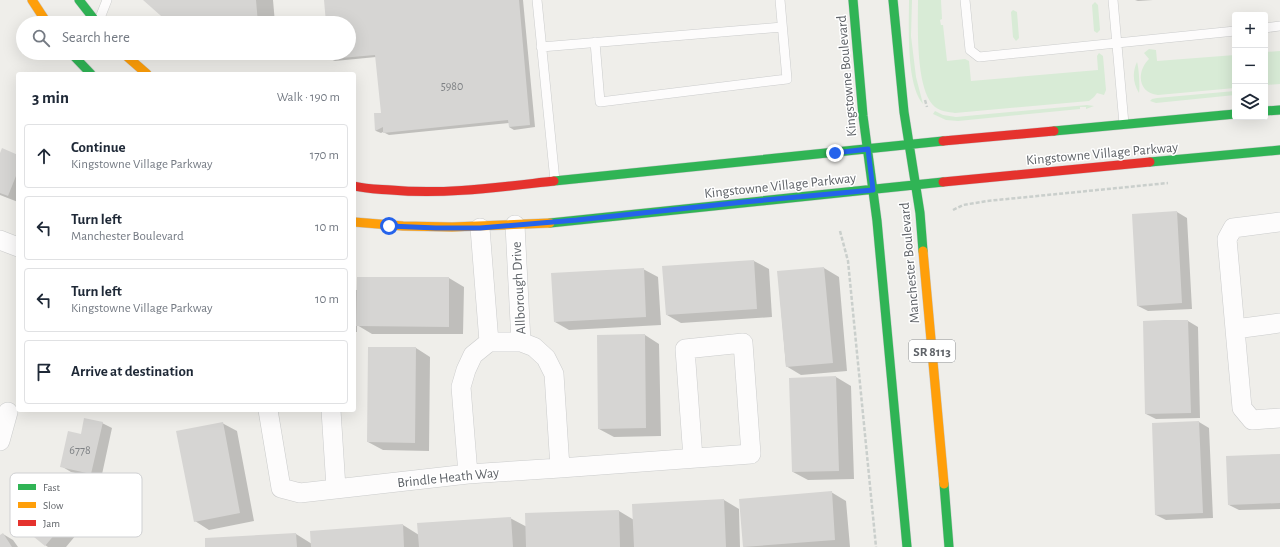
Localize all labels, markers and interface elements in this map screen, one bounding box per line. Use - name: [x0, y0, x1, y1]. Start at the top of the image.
- map controls: [1232, 12, 1268, 120]
- button: +: [1232, 12, 1268, 48]
- street label: Kingstowne Boulevard: [835, 15, 859, 137]
- search box: [16, 16, 356, 60]
- icon: search: [30, 27, 52, 49]
- text: Search here: [62, 30, 130, 45]
- button: −: [1232, 48, 1268, 84]
- house number: 5980: [441, 80, 463, 92]
- button: layers: [1232, 84, 1268, 120]
- text: 3 min: [32, 89, 69, 106]
- text: Walk · 190 m: [277, 91, 340, 104]
- text: Continue: [71, 140, 126, 155]
- street label: Kingstowne Village Parkway: [1026, 140, 1179, 168]
- route end: [826, 144, 844, 162]
- icon: ahead: [33, 145, 55, 167]
- text: 170 m: [310, 149, 339, 162]
- text: Kingstowne Village Parkway: [71, 158, 213, 171]
- street label: Kingstowne Village Parkway: [704, 171, 857, 201]
- street label: Manchester Boulevard: [898, 202, 922, 324]
- text: Turn left: [71, 212, 122, 227]
- icon: left: [33, 217, 55, 239]
- route start: [380, 217, 398, 235]
- text: 10 m: [315, 221, 339, 234]
- text: Manchester Boulevard: [71, 230, 184, 243]
- street label: Allborough Drive: [510, 241, 528, 335]
- text: Turn left: [71, 284, 122, 299]
- icon: left: [33, 289, 55, 311]
- text: 10 m: [315, 293, 339, 306]
- text: Kingstowne Village Parkway: [71, 302, 213, 315]
- road number: SR 8113: [909, 340, 955, 362]
- icon: arrive: [33, 361, 55, 383]
- text: Arrive at destination: [71, 364, 194, 379]
- house number: 6778: [69, 444, 91, 456]
- street label: Brindle Heath Way: [397, 466, 500, 490]
- legend: [10, 473, 142, 537]
- text: Fast: [43, 482, 61, 493]
- text: Slow: [43, 500, 64, 511]
- text: Jam: [43, 518, 60, 529]

